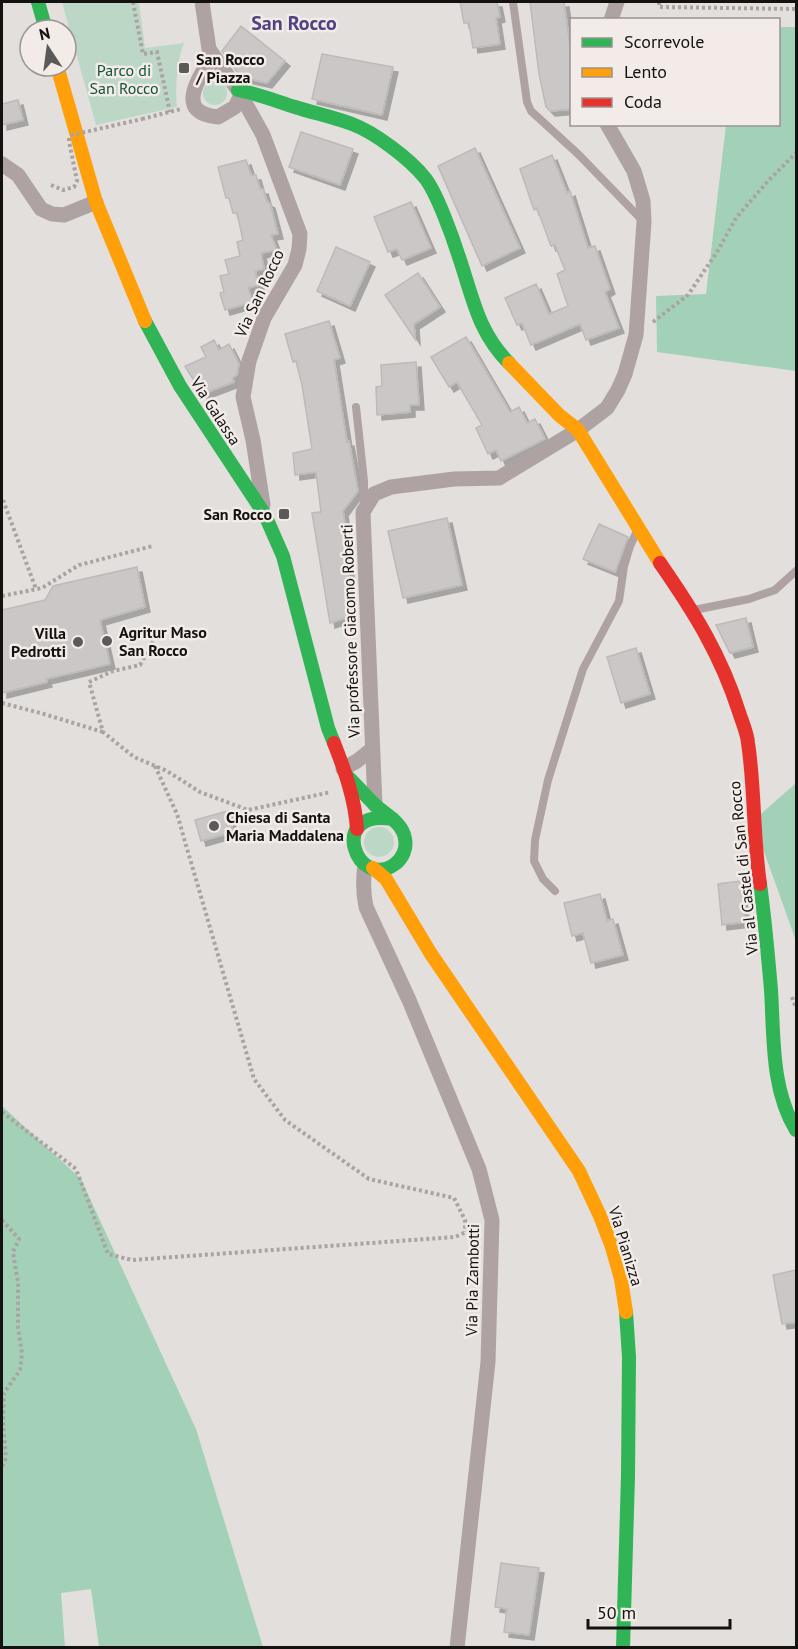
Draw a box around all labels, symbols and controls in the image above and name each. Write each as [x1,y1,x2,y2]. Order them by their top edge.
district label: San Rocco [251,10,337,36]
north arrow [18,18,78,78]
legend [570,18,780,126]
text: N [37,22,52,44]
text: Scorrevole [624,30,704,53]
place label: San Rocco / Piazza [195,49,265,87]
park label: Parco di San Rocco [89,60,159,98]
text: Lento [624,60,667,83]
marker: San Rocco / Piazza [177,61,191,75]
text: Coda [624,90,662,113]
street label: Via San Rocco [230,246,288,341]
street label: Via Galassa [186,372,245,449]
place label: San Rocco [203,504,272,524]
marker: San Rocco [277,507,291,521]
street label: Via professore Giacomo Roberti [336,524,364,739]
place label: Agritur Maso San Rocco [119,622,207,660]
place label: Villa Pedrotti [11,623,66,661]
marker: Agritur Maso San Rocco [100,634,114,648]
marker: Villa Pedrotti [71,635,85,649]
street label: Via al Castel di San Rocco [724,780,762,957]
place label: Chiesa di Santa Maria Maddalena [226,807,344,845]
marker: Chiesa di Santa Maria Maddalena [207,819,221,833]
street label: Via Pianizza [604,1203,648,1288]
street label: Via Pia Zambotti [461,1224,483,1337]
scale bar [588,1592,730,1630]
text: 50 m [597,1601,636,1624]

